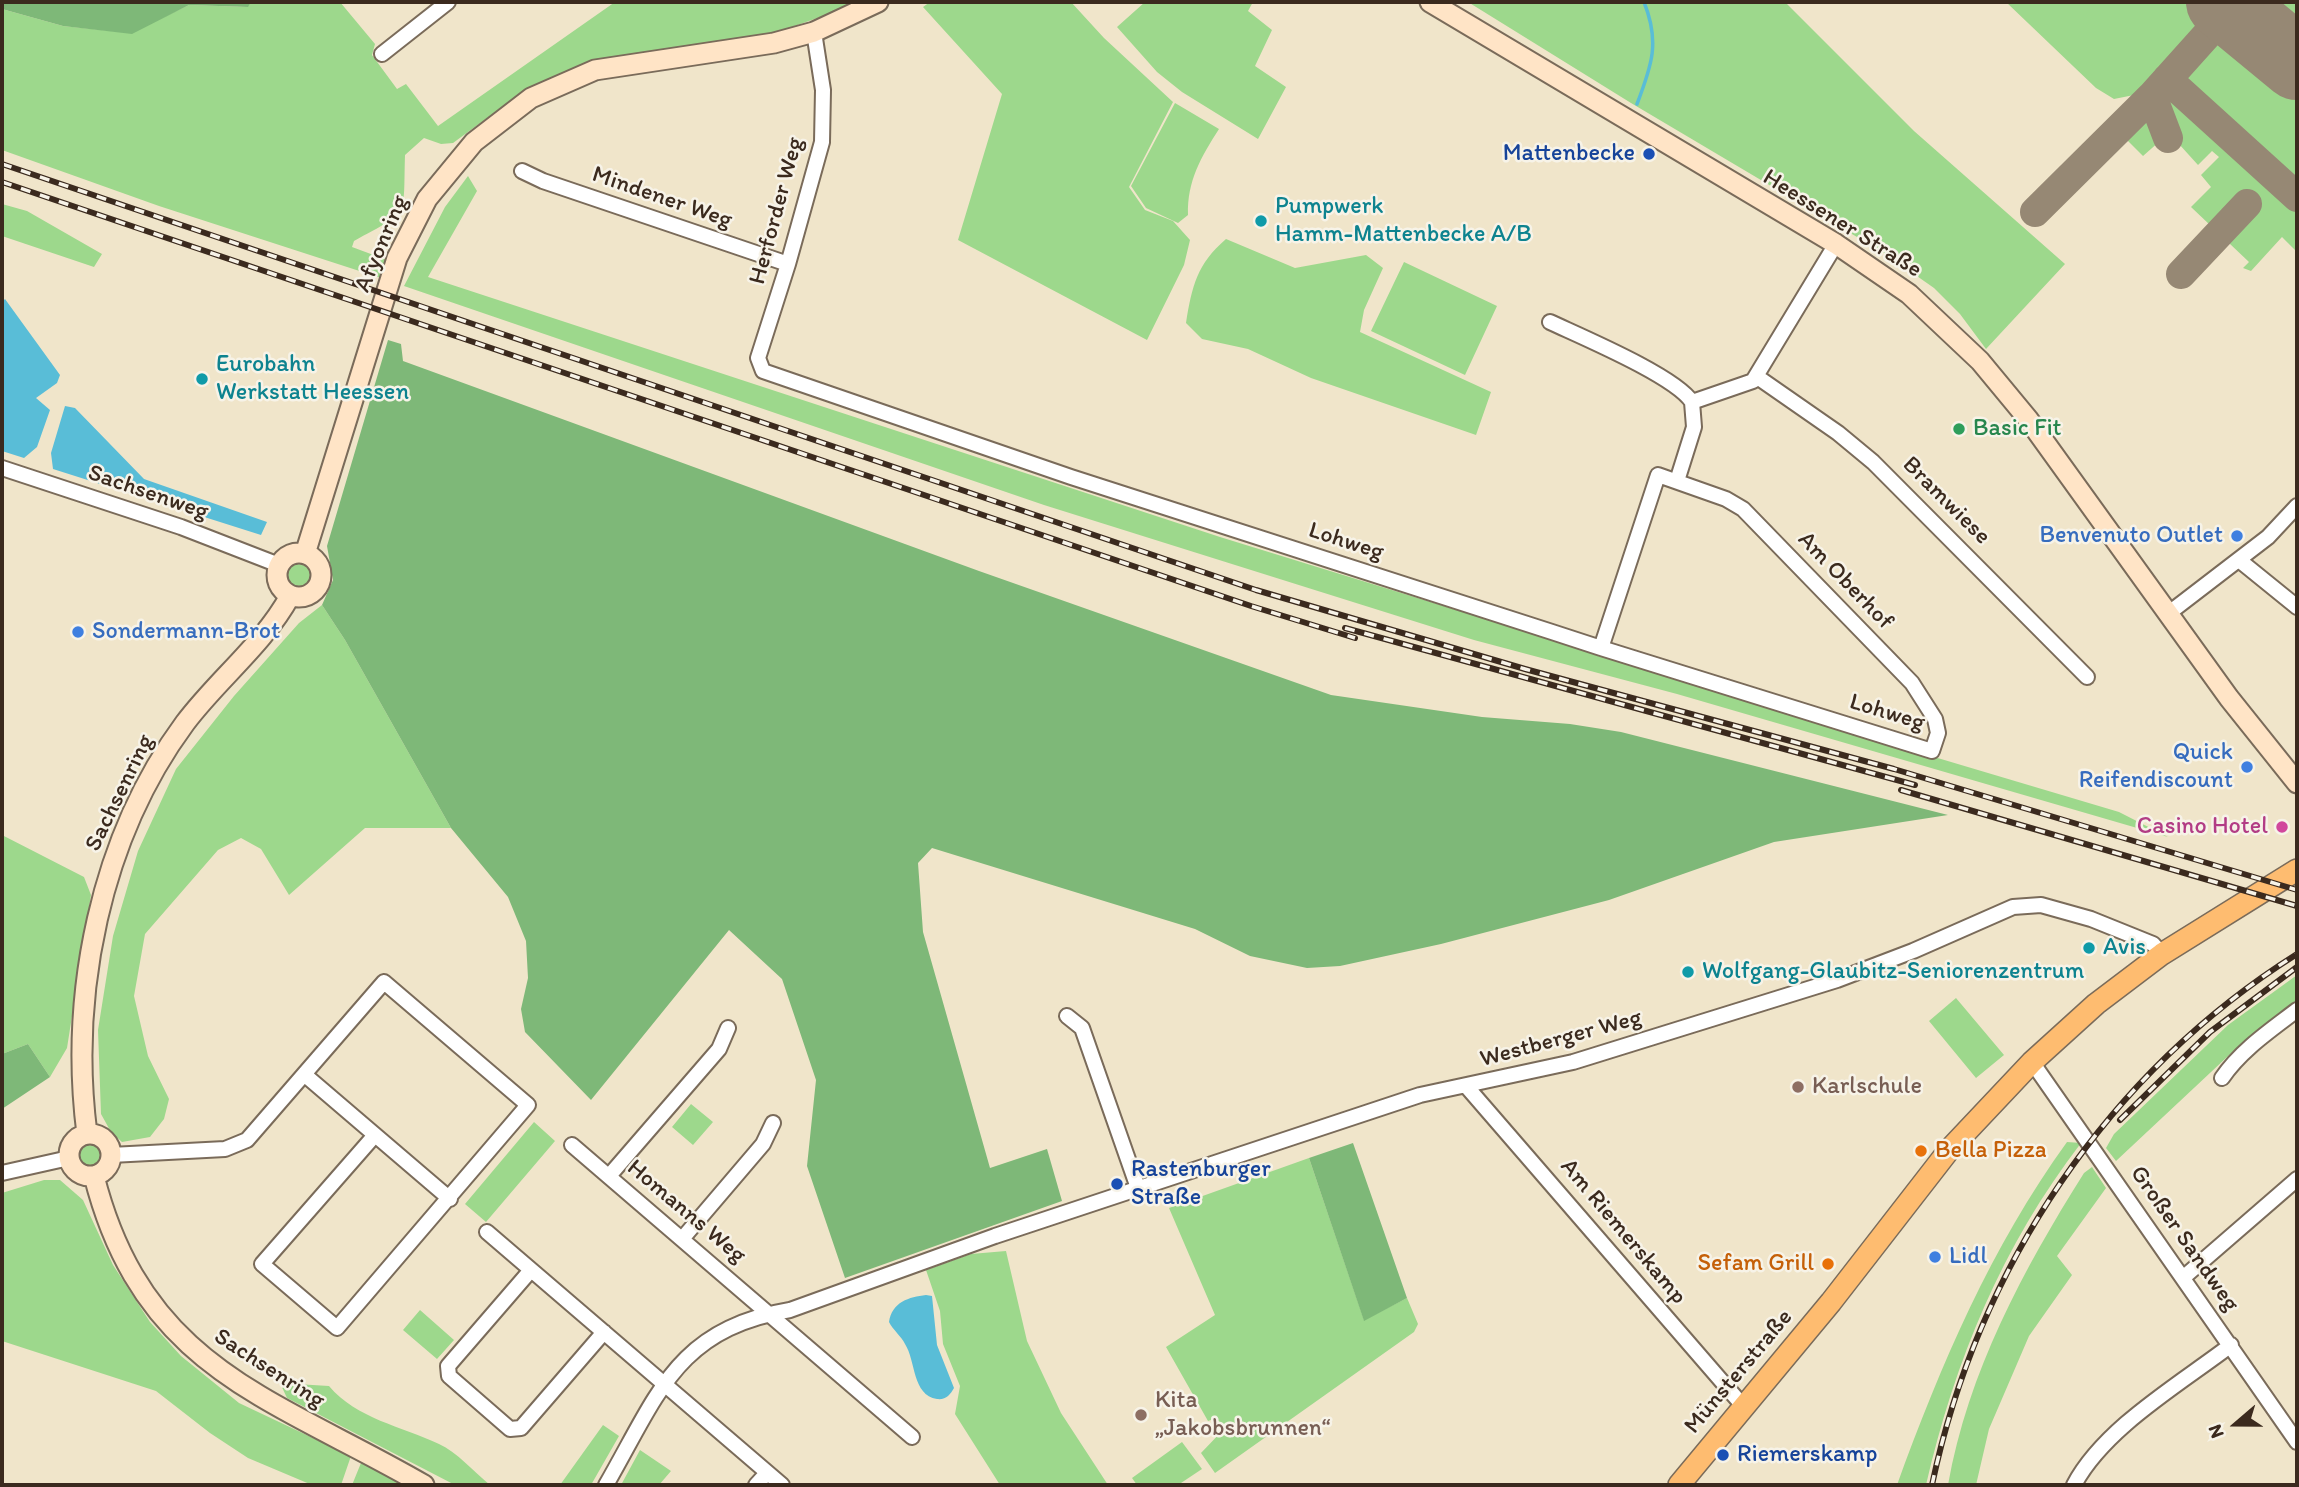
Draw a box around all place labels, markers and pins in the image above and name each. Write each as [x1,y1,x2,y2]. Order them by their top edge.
place label: Mattenbecke [1503,140,1635,168]
marker: Mattenbecke [1641,146,1657,162]
place label: Pumpwerk Hamm-Mattenbecke A/B [1275,193,1532,249]
marker: Pumpwerk Hamm-Mattenbecke A/B [1253,213,1269,229]
place label: Eurobahn Werkstatt Heessen [216,351,409,407]
marker: Eurobahn Werkstatt Heessen [194,371,210,387]
place label: Basic Fit [1973,415,2062,443]
marker: Basic Fit [1951,421,1967,437]
place label: Benvenuto Outlet [2039,522,2223,550]
marker: Benvenuto Outlet [2229,528,2245,544]
place label: Sondermann-Brot [92,618,280,646]
marker: Sondermann-Brot [70,624,86,640]
place label: Quick Reifendiscount [2079,739,2233,795]
marker: Quick Reifendiscount [2239,759,2255,775]
place label: Casino Hotel [2137,813,2268,841]
marker: Casino Hotel [2274,819,2290,835]
place label: Avis [2103,934,2146,962]
marker: Avis [2081,940,2097,956]
place label: Wolfgang-Glaubitz-Seniorenzentrum [1702,958,2084,986]
marker: Wolfgang-Glaubitz-Seniorenzentrum [1680,964,1696,980]
place label: Karlschule [1812,1073,1922,1101]
marker: Karlschule [1790,1079,1806,1095]
place label: Bella Pizza [1935,1137,2046,1165]
marker: Bella Pizza [1913,1143,1929,1159]
place label: Rastenburger Straße [1131,1156,1271,1212]
marker: Rastenburger Straße [1109,1176,1125,1192]
place label: Lidl [1949,1243,1987,1271]
marker: Lidl [1927,1249,1943,1265]
place label: Sefam Grill [1698,1250,1814,1278]
marker: Sefam Grill [1820,1256,1836,1272]
place label: Kita „Jakobsbrunnen“ [1155,1387,1330,1443]
marker: Kita „Jakobsbrunnen“ [1133,1407,1149,1423]
place label: Riemerskamp [1737,1441,1878,1469]
marker: Riemerskamp [1715,1447,1731,1463]

